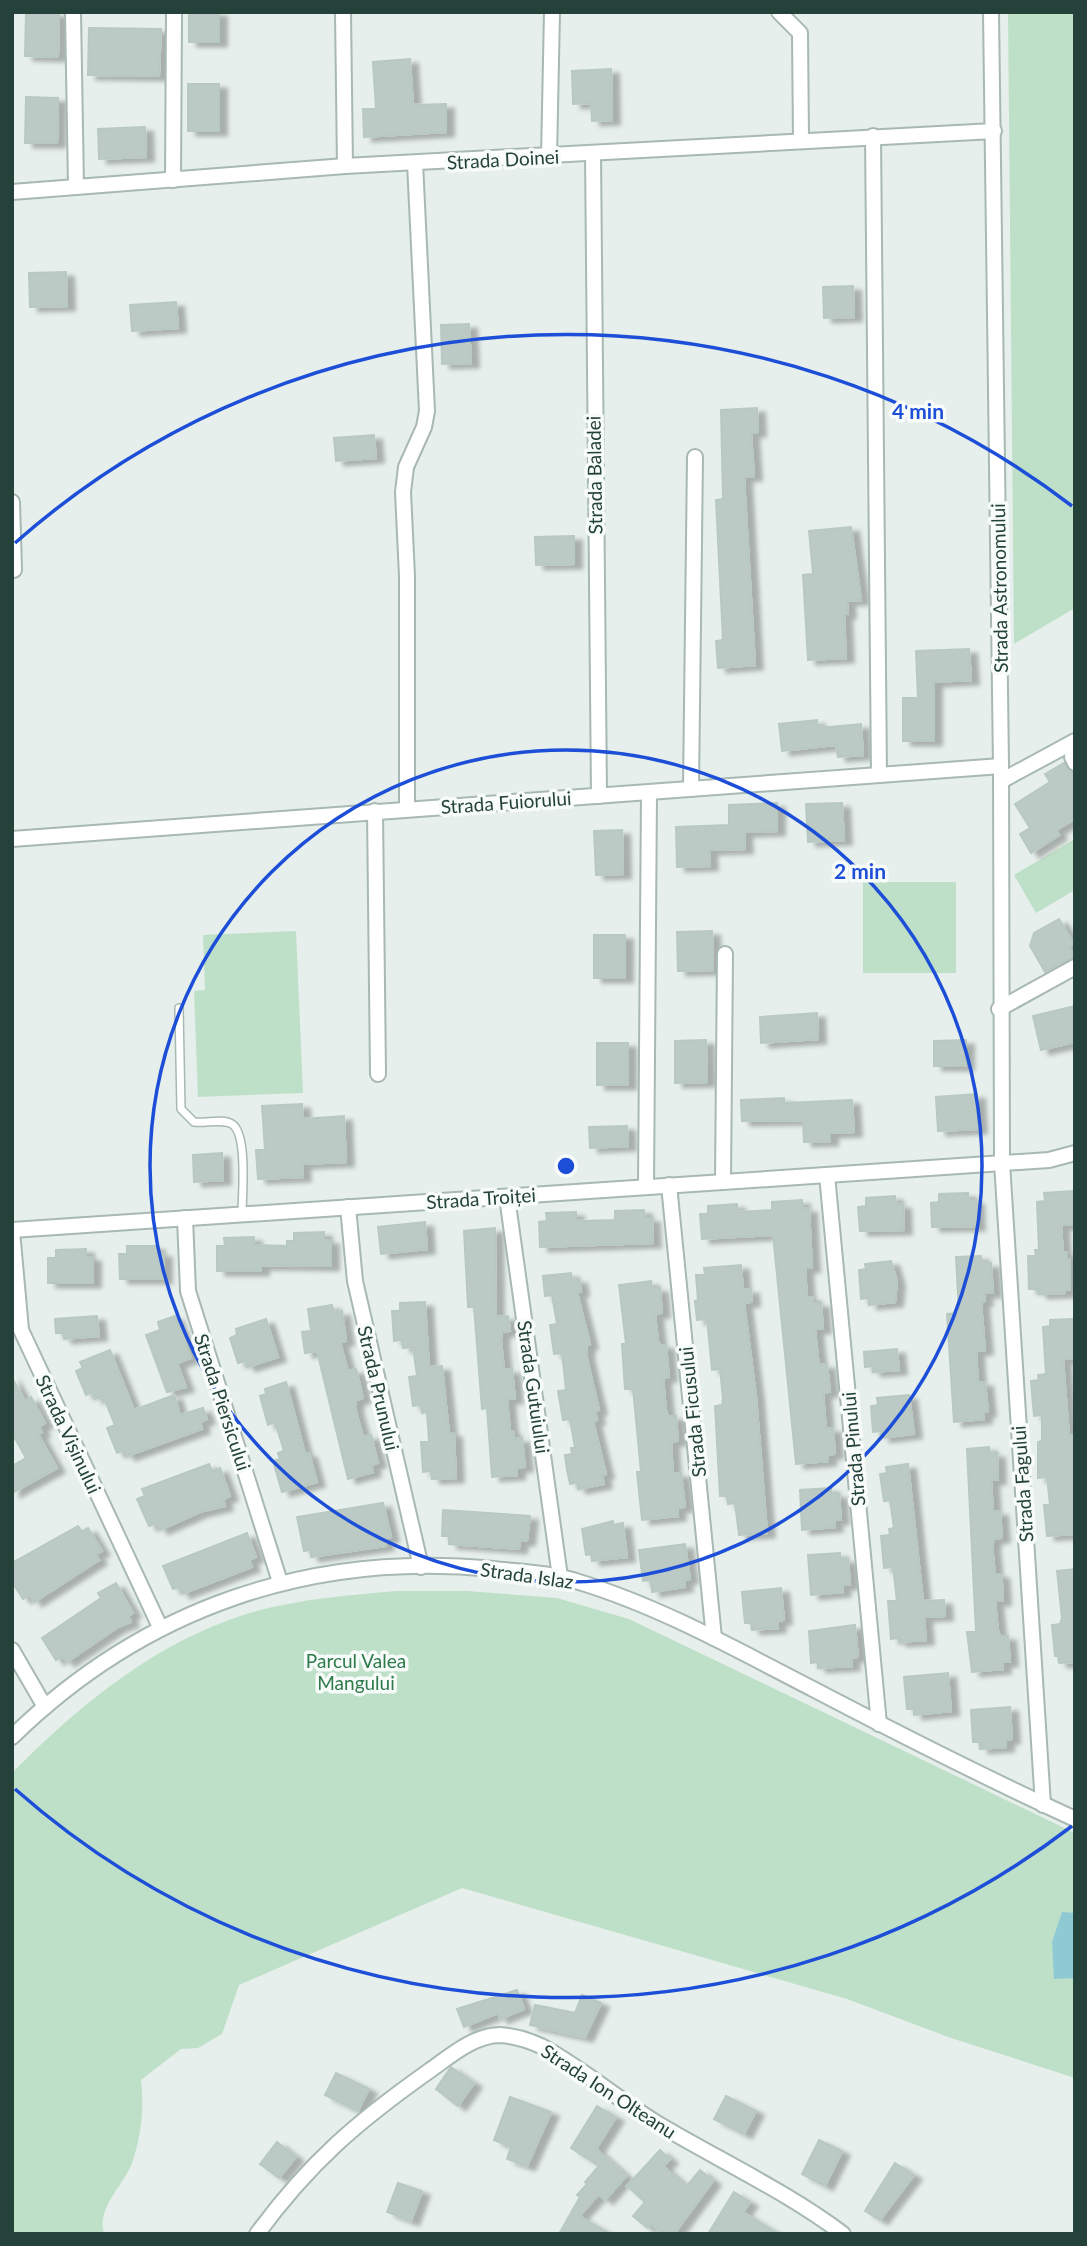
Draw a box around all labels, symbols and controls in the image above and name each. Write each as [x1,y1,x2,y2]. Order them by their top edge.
street label: Strada Doinei [446,145,560,173]
text: 4 min [892,398,944,423]
street label: Strada Baladei [581,416,607,534]
street label: Strada Astronomului [986,503,1012,673]
street label: Strada Fuiorului [440,786,572,818]
text: 2 min [834,858,886,883]
centre of rings [554,1154,578,1178]
street label: Strada Troiței [426,1183,536,1213]
street label: Strada Gutuiului [513,1319,555,1455]
street label: Strada Prunului [353,1323,405,1453]
street label: Strada Piersicului [190,1331,256,1473]
street label: Strada Ficusului [674,1346,710,1478]
street label: Strada Vișinului [31,1371,107,1497]
street label: Strada Pinului [837,1391,869,1507]
street label: Strada Fagului [1006,1425,1038,1543]
street label: Strada Islaz [479,1557,575,1593]
park label: Parcul Valea Mangului [306,1649,406,1694]
street label: Strada Ion Olteanu [537,2039,681,2143]

